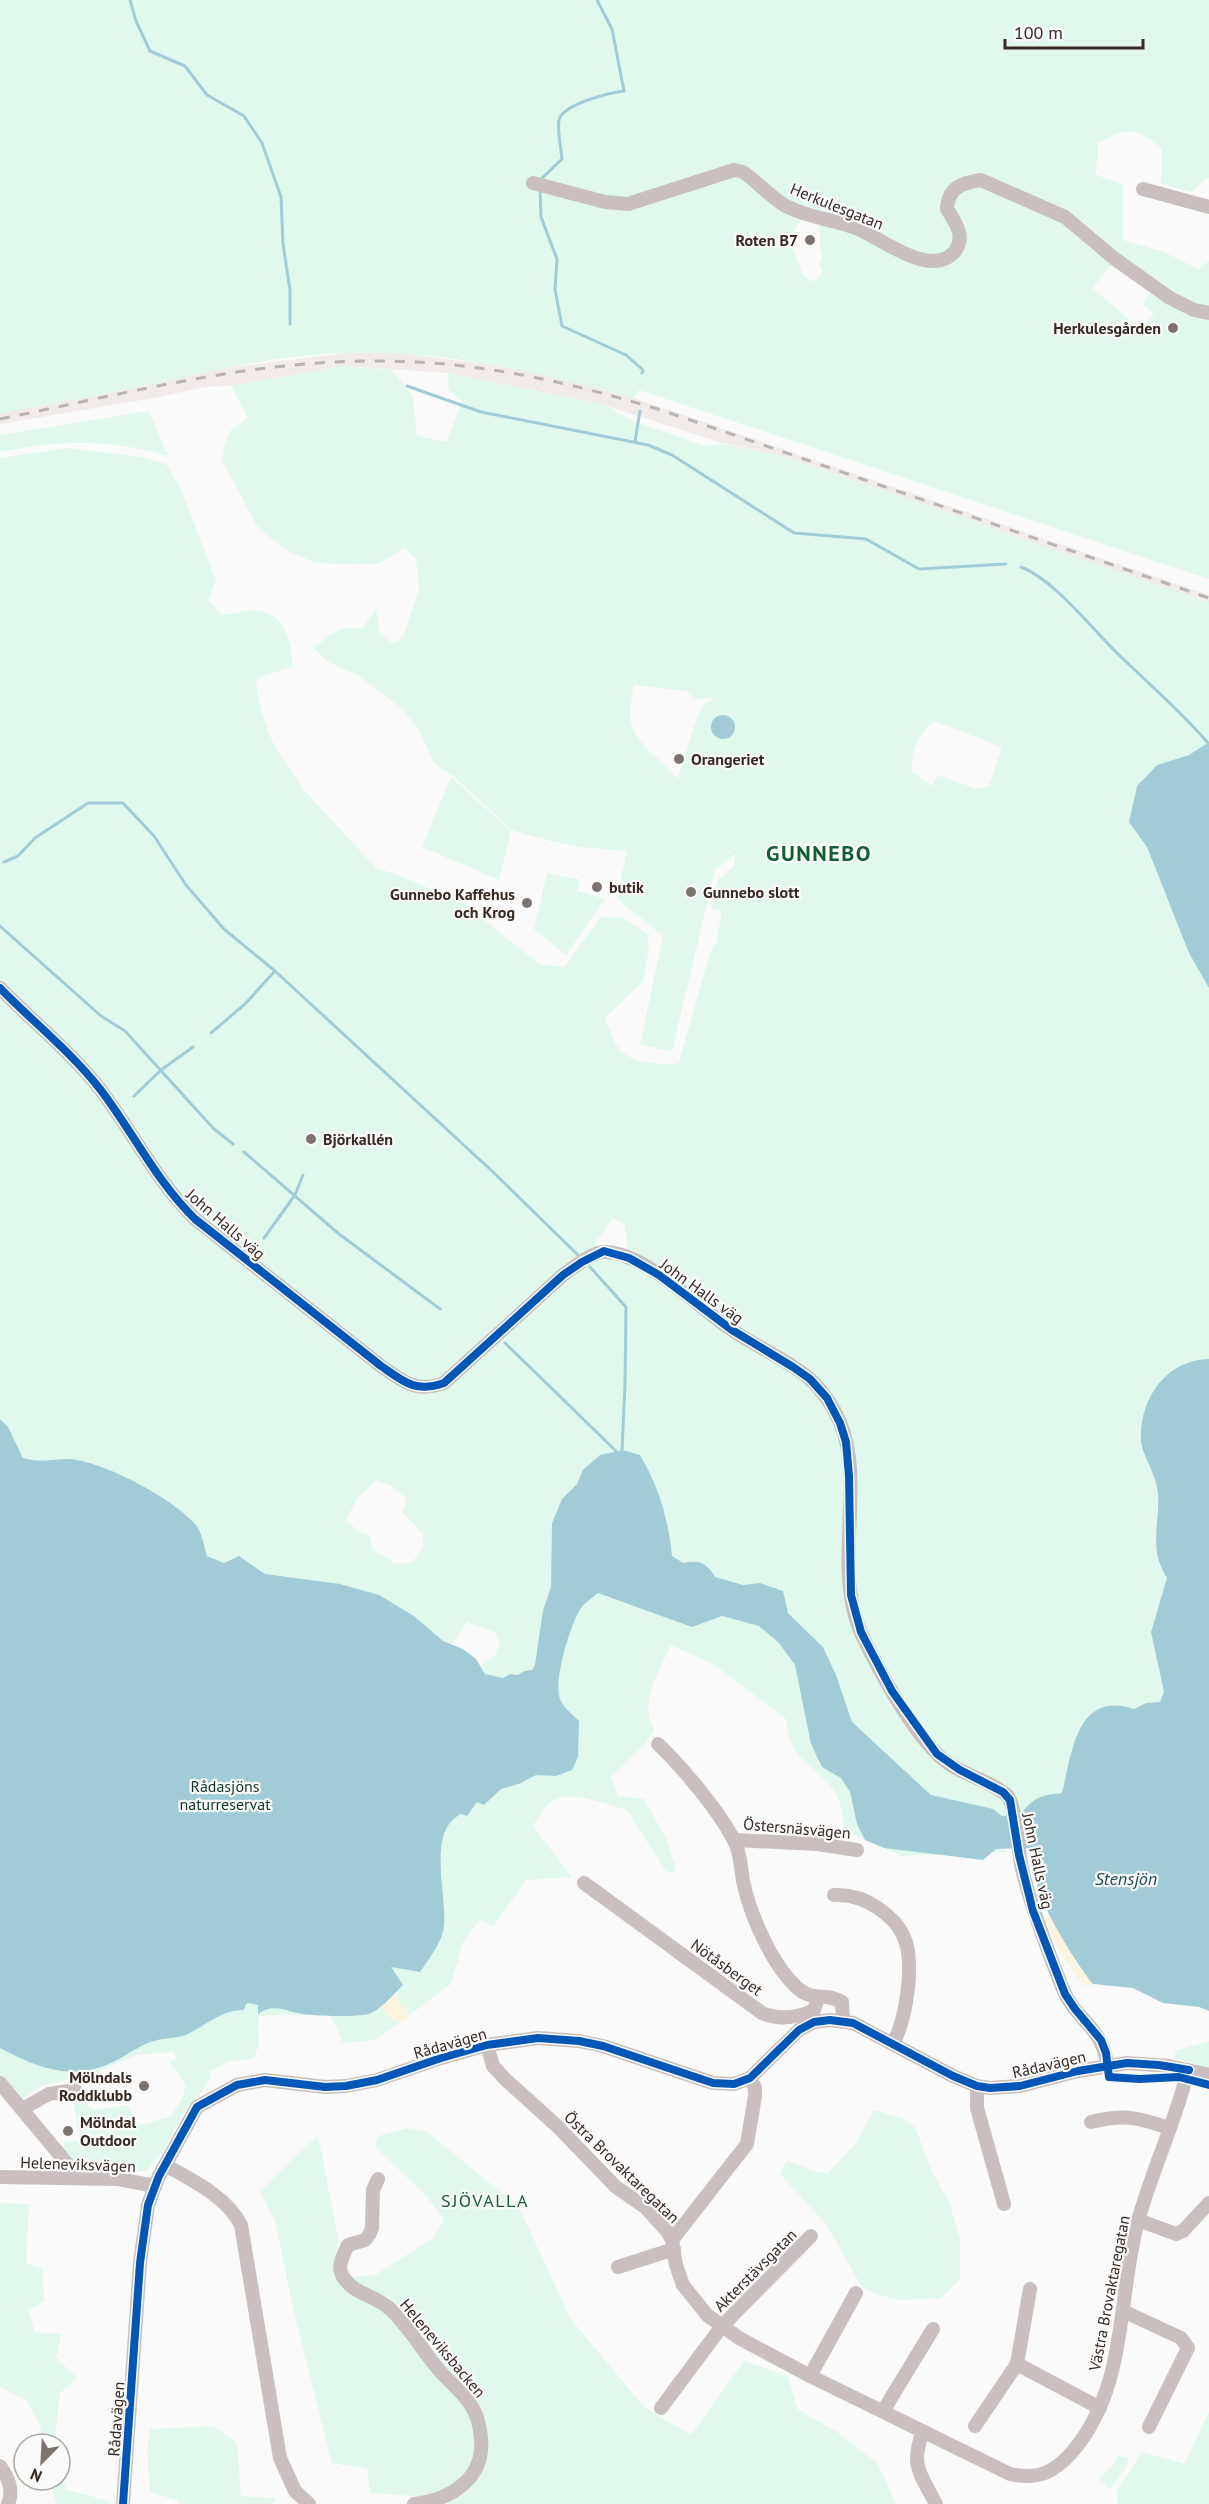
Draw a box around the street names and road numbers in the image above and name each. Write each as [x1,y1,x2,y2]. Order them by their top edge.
street label: Herkulesgatan [787,178,887,234]
street label: John Halls väg [182,1184,270,1264]
street label: John Halls väg [656,1253,748,1328]
street label: John Halls väg [1018,1810,1058,1911]
street label: Östersnäsvägen [742,1813,852,1843]
street label: Nötåsberget [687,1934,767,2000]
street label: Rådavägen [411,2023,489,2063]
street label: Rådavägen [1010,2046,1088,2082]
street label: Östra Brovaktaregatan [560,2107,684,2227]
street label: Heleneviksvägen [20,2152,136,2176]
street label: Västra Brovaktaregatan [1084,2214,1134,2373]
street label: Akterstävsgatan [709,2224,801,2316]
street label: Heleneviksbacken [396,2295,490,2401]
street label: Rådavägen [103,2381,129,2457]

